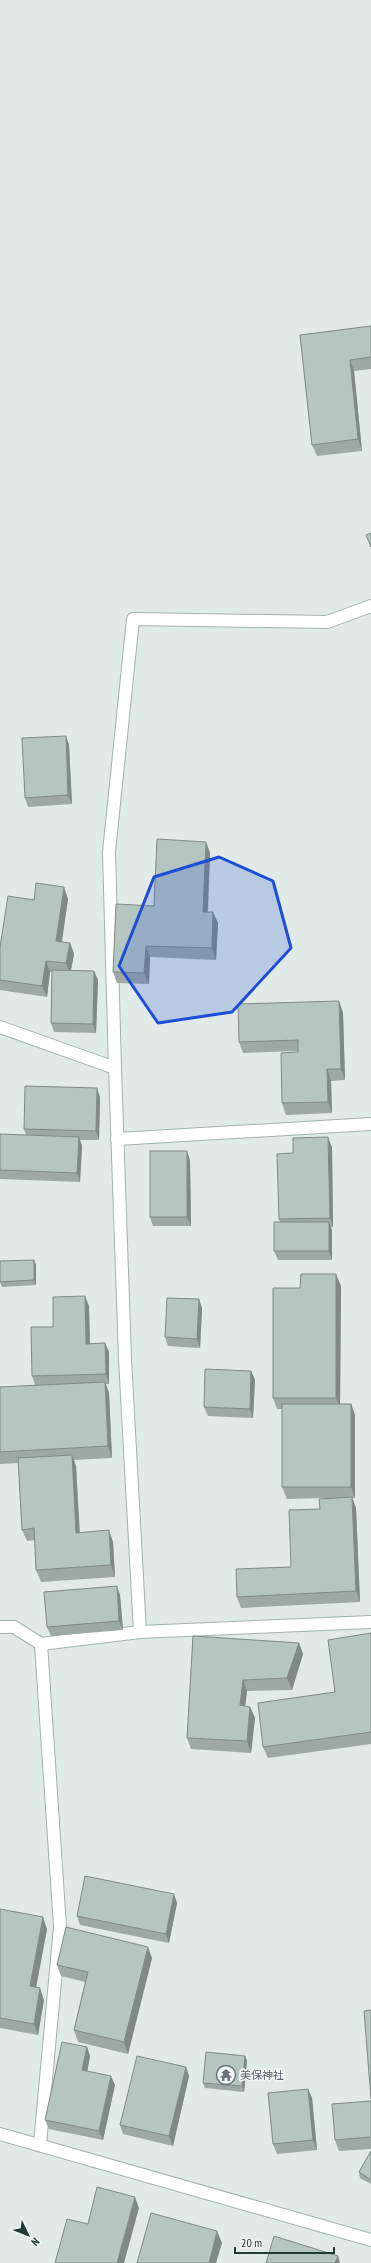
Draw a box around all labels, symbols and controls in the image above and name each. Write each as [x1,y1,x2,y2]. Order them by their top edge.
temple icon: 美保神社 [215,2064,237,2086]
place label: 美保神社 [240,2068,284,2082]
north arrow [8,2215,48,2255]
scale bar [235,2229,334,2255]
text: N [28,2235,42,2249]
text: 20 m [241,2235,262,2250]

